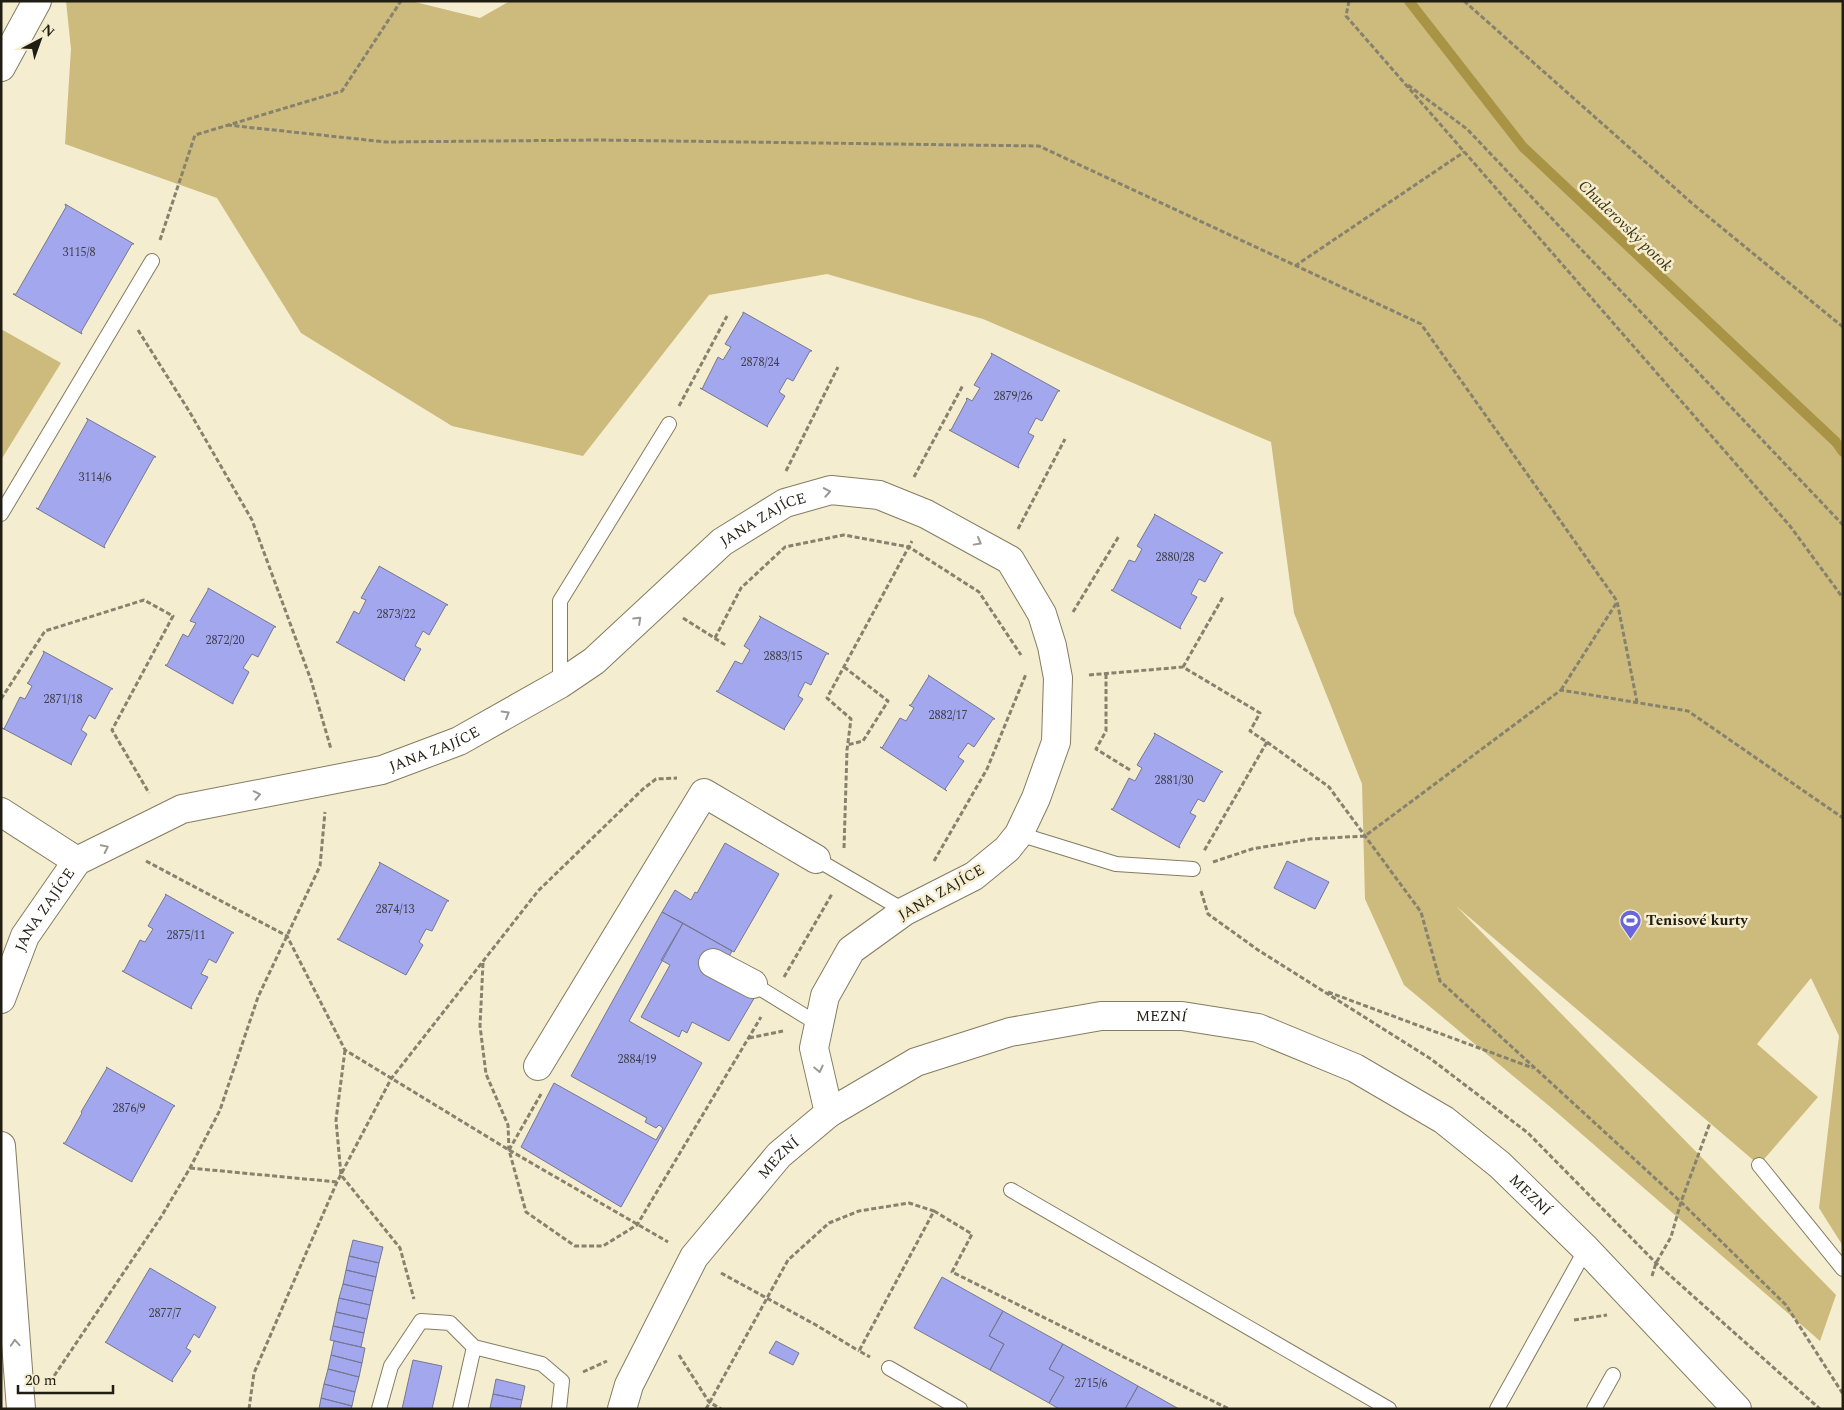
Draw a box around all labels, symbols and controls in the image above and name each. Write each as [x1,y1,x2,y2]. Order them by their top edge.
north arrow [15,15,65,65]
text: N [37,19,59,42]
water label: Chuderovský potok [1573,174,1678,278]
house number: 3115/8 [62,243,96,262]
house number: 2878/24 [740,353,780,372]
house number: 2879/26 [993,387,1033,406]
house number: 3114/6 [78,468,112,487]
street label: JANA ZAJÍCE [715,487,809,553]
one-way arrow [823,487,832,497]
one-way arrow [973,536,982,546]
house number: 2880/28 [1155,548,1195,567]
house number: 2873/22 [376,605,416,624]
one-way arrow [632,617,641,626]
house number: 2872/20 [205,631,245,650]
house number: 2883/15 [763,647,803,666]
house number: 2871/18 [43,690,83,709]
house number: 2882/17 [928,706,968,725]
one-way arrow [501,710,510,720]
street label: JANA ZAJÍCE [386,720,484,778]
house number: 2881/30 [1154,771,1194,790]
one-way arrow [252,791,261,801]
one-way arrow [99,844,108,854]
street label: JANA ZAJÍCE [894,858,989,926]
street label: JANA ZAJÍCE [9,863,81,955]
house number: 2874/13 [375,900,415,919]
sports icon: Tenisové kurty [1618,908,1642,939]
place label: Tenisové kurty [1646,909,1748,932]
house number: 2875/11 [166,926,206,945]
street label: MEZNÍ [1136,1005,1189,1029]
house number: 2884/19 [617,1050,657,1069]
one-way arrow [813,1064,824,1073]
house number: 2876/9 [112,1099,146,1118]
street label: MEZNÍ [753,1131,805,1184]
street label: MEZNÍ [1504,1169,1557,1222]
house number: 2877/7 [148,1304,182,1323]
one-way arrow [10,1338,21,1346]
scale bar [18,1362,112,1394]
text: 20 m [25,1369,57,1392]
house number: 2715/6 [1074,1374,1108,1393]

